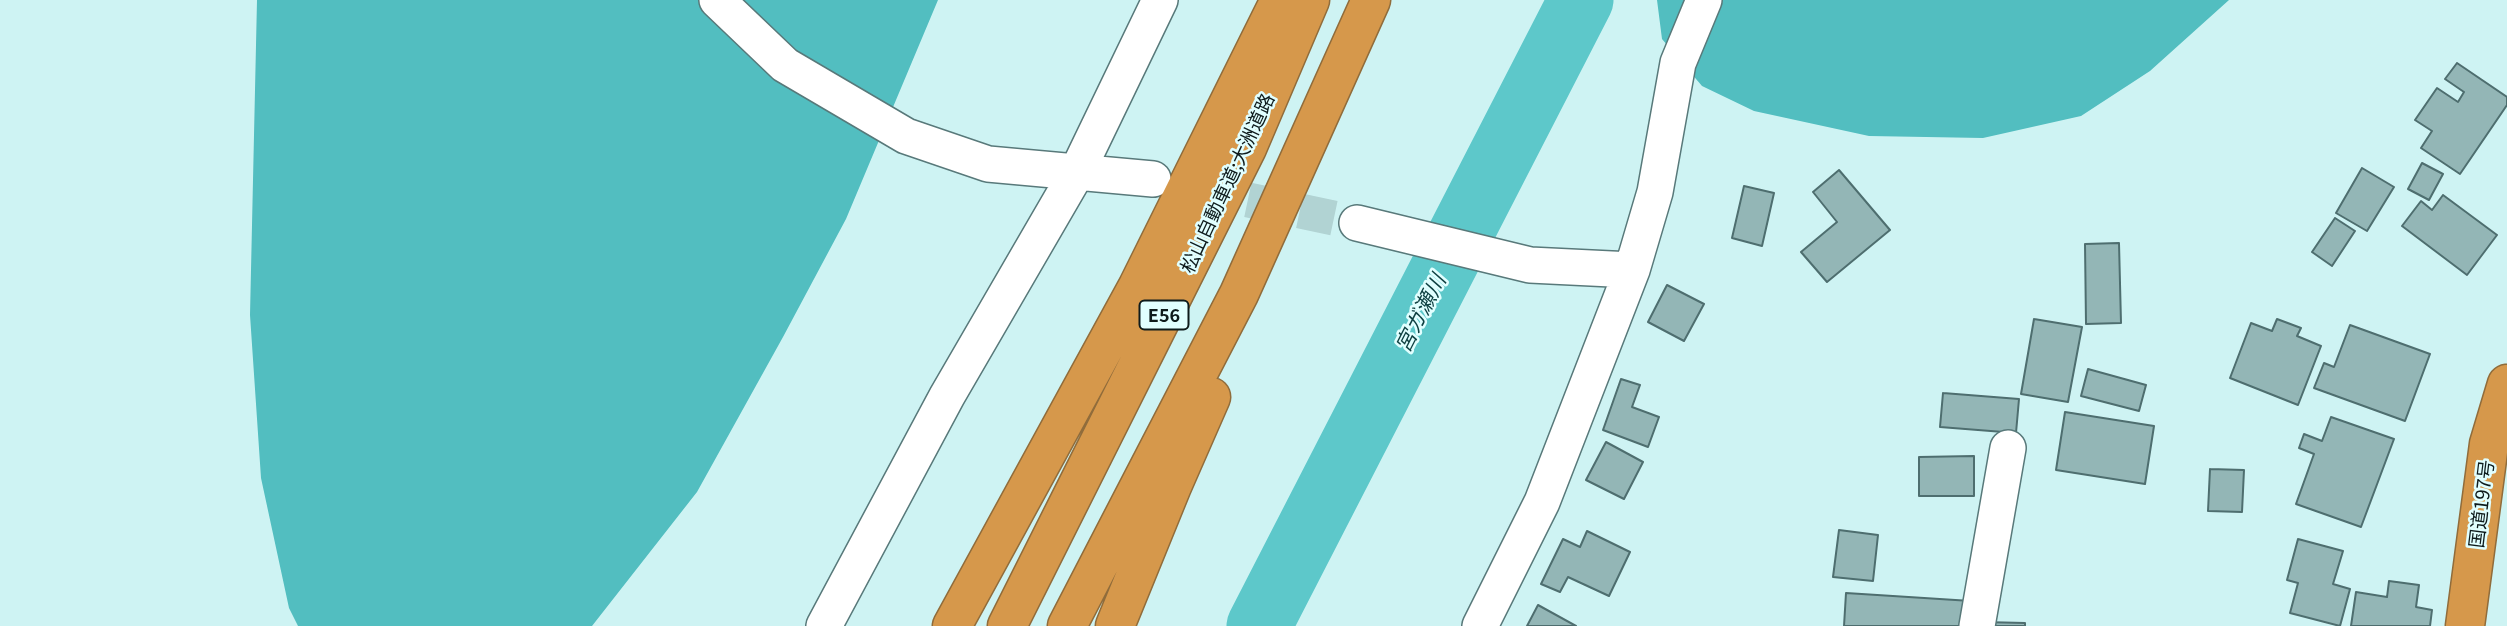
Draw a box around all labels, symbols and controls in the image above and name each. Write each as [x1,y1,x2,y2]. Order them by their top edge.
street label: 松山自動車道;大洲道路 [1175,90,1279,276]
water label: 宮ガ瀬川 [1390,270,1450,356]
road number: E56 [1140,300,1188,330]
street label: 国道197号 [2464,459,2498,549]

